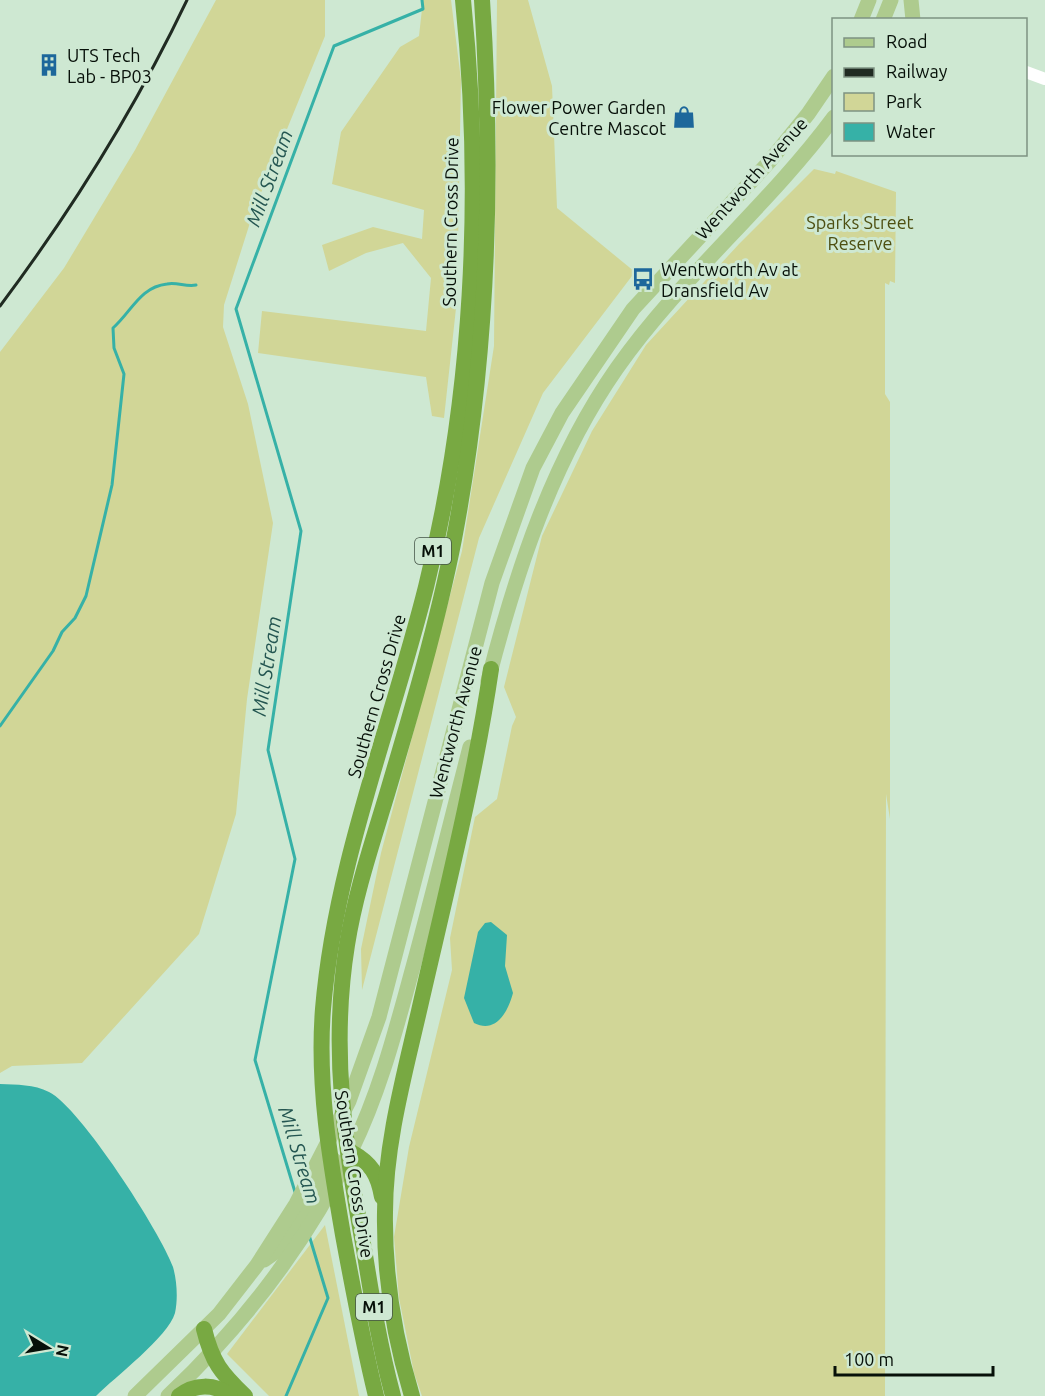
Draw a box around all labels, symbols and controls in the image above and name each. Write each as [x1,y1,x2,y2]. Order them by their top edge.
legend [832,18,1027,156]
text: Road [886,31,928,51]
place label: UTS Tech Lab - BP03 [67,45,152,86]
building icon: UTS Tech Lab - BP03 [36,52,62,78]
text: Railway [886,61,948,81]
text: Park [886,91,922,111]
place label: Flower Power Garden Centre Mascot [492,97,666,138]
shop icon: Flower Power Garden Centre Mascot [671,104,697,130]
street label: Wentworth Avenue [691,113,811,243]
text: Water [886,121,936,141]
water label: Mill Stream [241,127,297,229]
street label: Southern Cross Drive [439,137,461,307]
park label: Sparks Street Reserve [806,212,914,253]
place label: Wentworth Av at Dransfield Av [661,259,798,300]
bus stop icon: Wentworth Av at Dransfield Av [630,266,656,292]
road number: M1 [415,538,451,564]
street label: Southern Cross Drive [343,612,409,780]
water label: Mill Stream [247,614,285,718]
street label: Wentworth Avenue [425,644,485,800]
street label: Southern Cross Drive [332,1089,378,1259]
water label: Mill Stream [274,1103,326,1207]
road number: M1 [356,1294,392,1320]
north arrow [18,1318,78,1378]
scale bar [835,1339,992,1377]
text: N [53,1343,73,1358]
text: 100 m [844,1349,894,1369]

